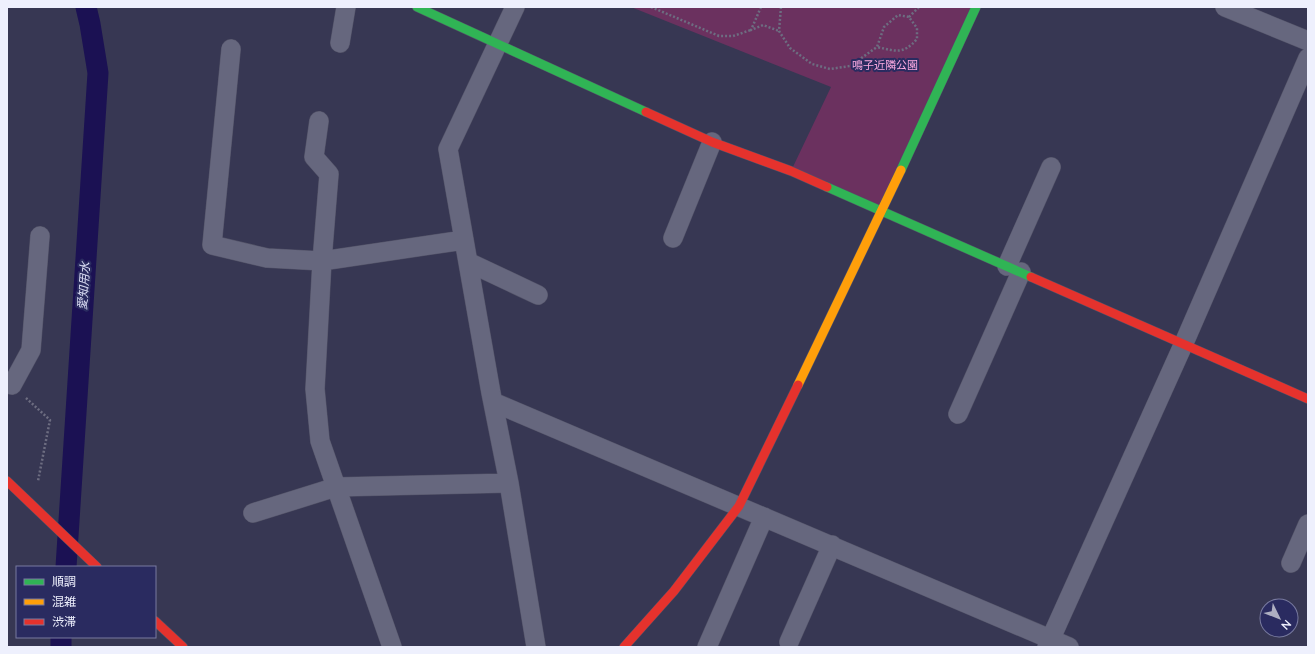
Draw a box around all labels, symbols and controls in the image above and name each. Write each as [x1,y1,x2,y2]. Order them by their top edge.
park label: 鳴子近隣公園 [852,58,918,71]
water label: 愛知用水 [74,260,93,310]
legend [16,566,156,638]
text: 順調 [52,574,76,589]
text: 混雑 [52,594,76,609]
north arrow [1259,598,1299,638]
text: 渋滞 [52,614,76,629]
text: N [1279,618,1294,633]

